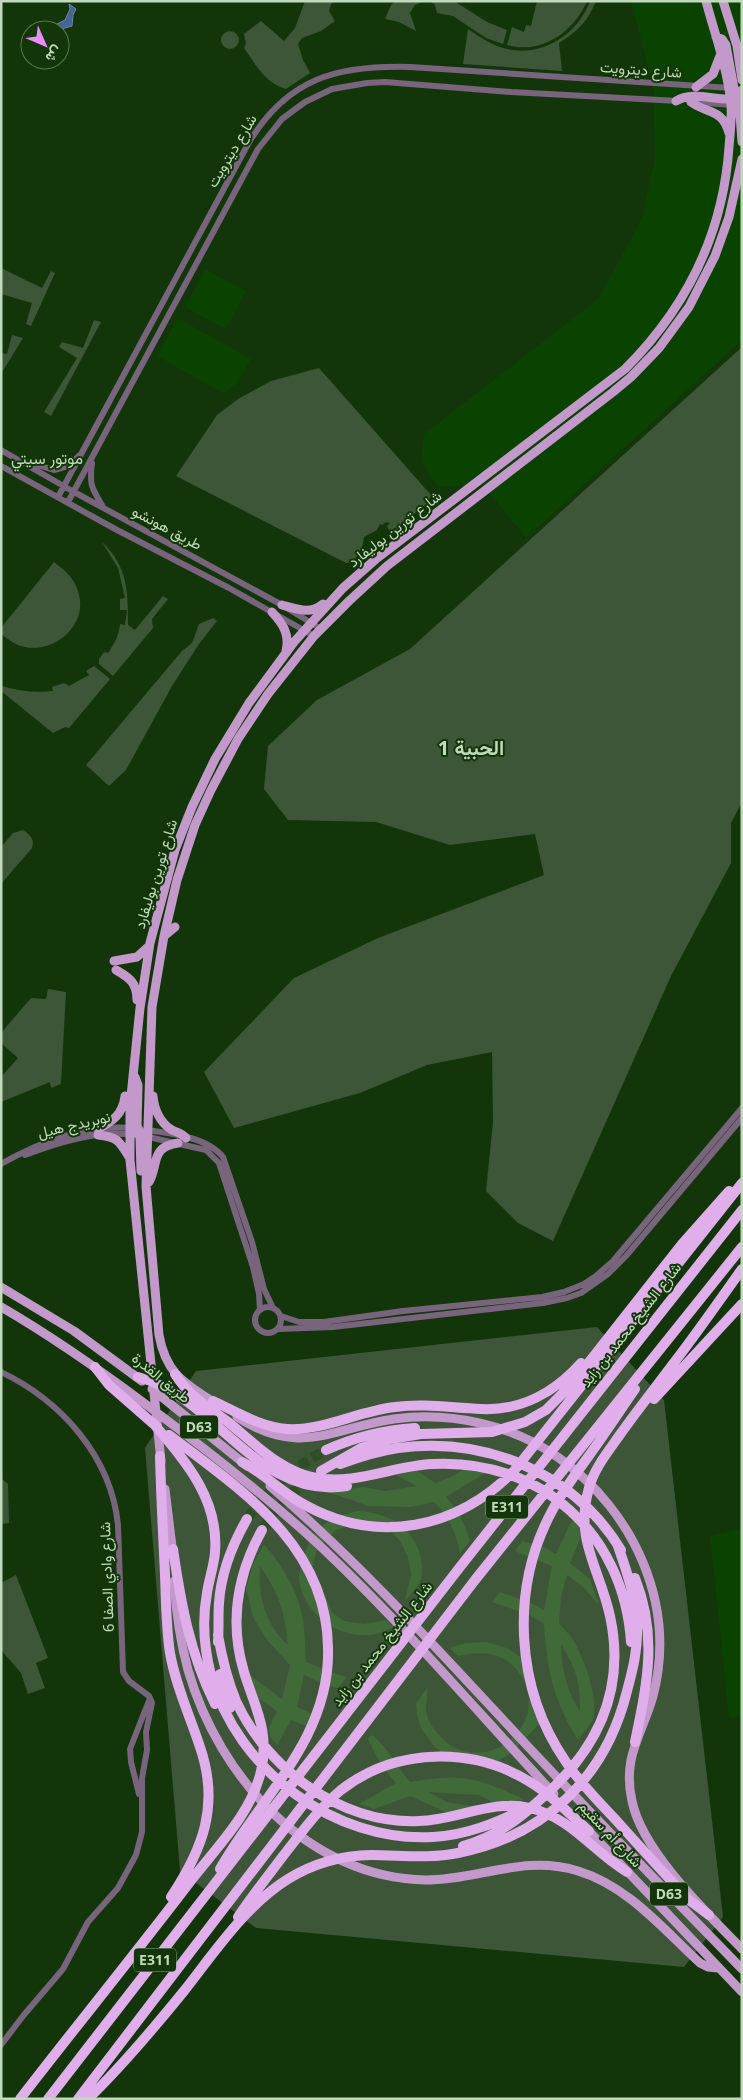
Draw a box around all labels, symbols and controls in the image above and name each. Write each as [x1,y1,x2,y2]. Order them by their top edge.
north arrow [20,20,70,70]
text: ش [42,42,67,67]
street label: شارع ديترويت [599,56,683,84]
street label: شارع ديترويت [201,110,263,192]
district label: موتور سيتي [11,447,83,472]
street label: شارع تورين بوليفارد [343,485,447,573]
street label: طريق هونشو [129,500,206,555]
district label: الحبية 1 [438,734,504,761]
street label: شارع تورين بوليفارد [129,816,183,932]
street label: نوبريدج هيل [35,1106,113,1144]
street label: شارع الشيخ محمد بن زايد [575,1258,687,1392]
street label: طريق القدرة [128,1347,195,1408]
road number: D63 [180,1415,218,1438]
road number: E311 [486,1495,528,1518]
street label: شارع وادي الصفا 6 [94,1521,122,1633]
street label: شارع الشيخ محمد بن زايد [326,1577,438,1711]
street label: شارع أم سقيم [573,1796,647,1873]
road number: D63 [650,1882,688,1906]
road number: E311 [134,1948,176,1972]

